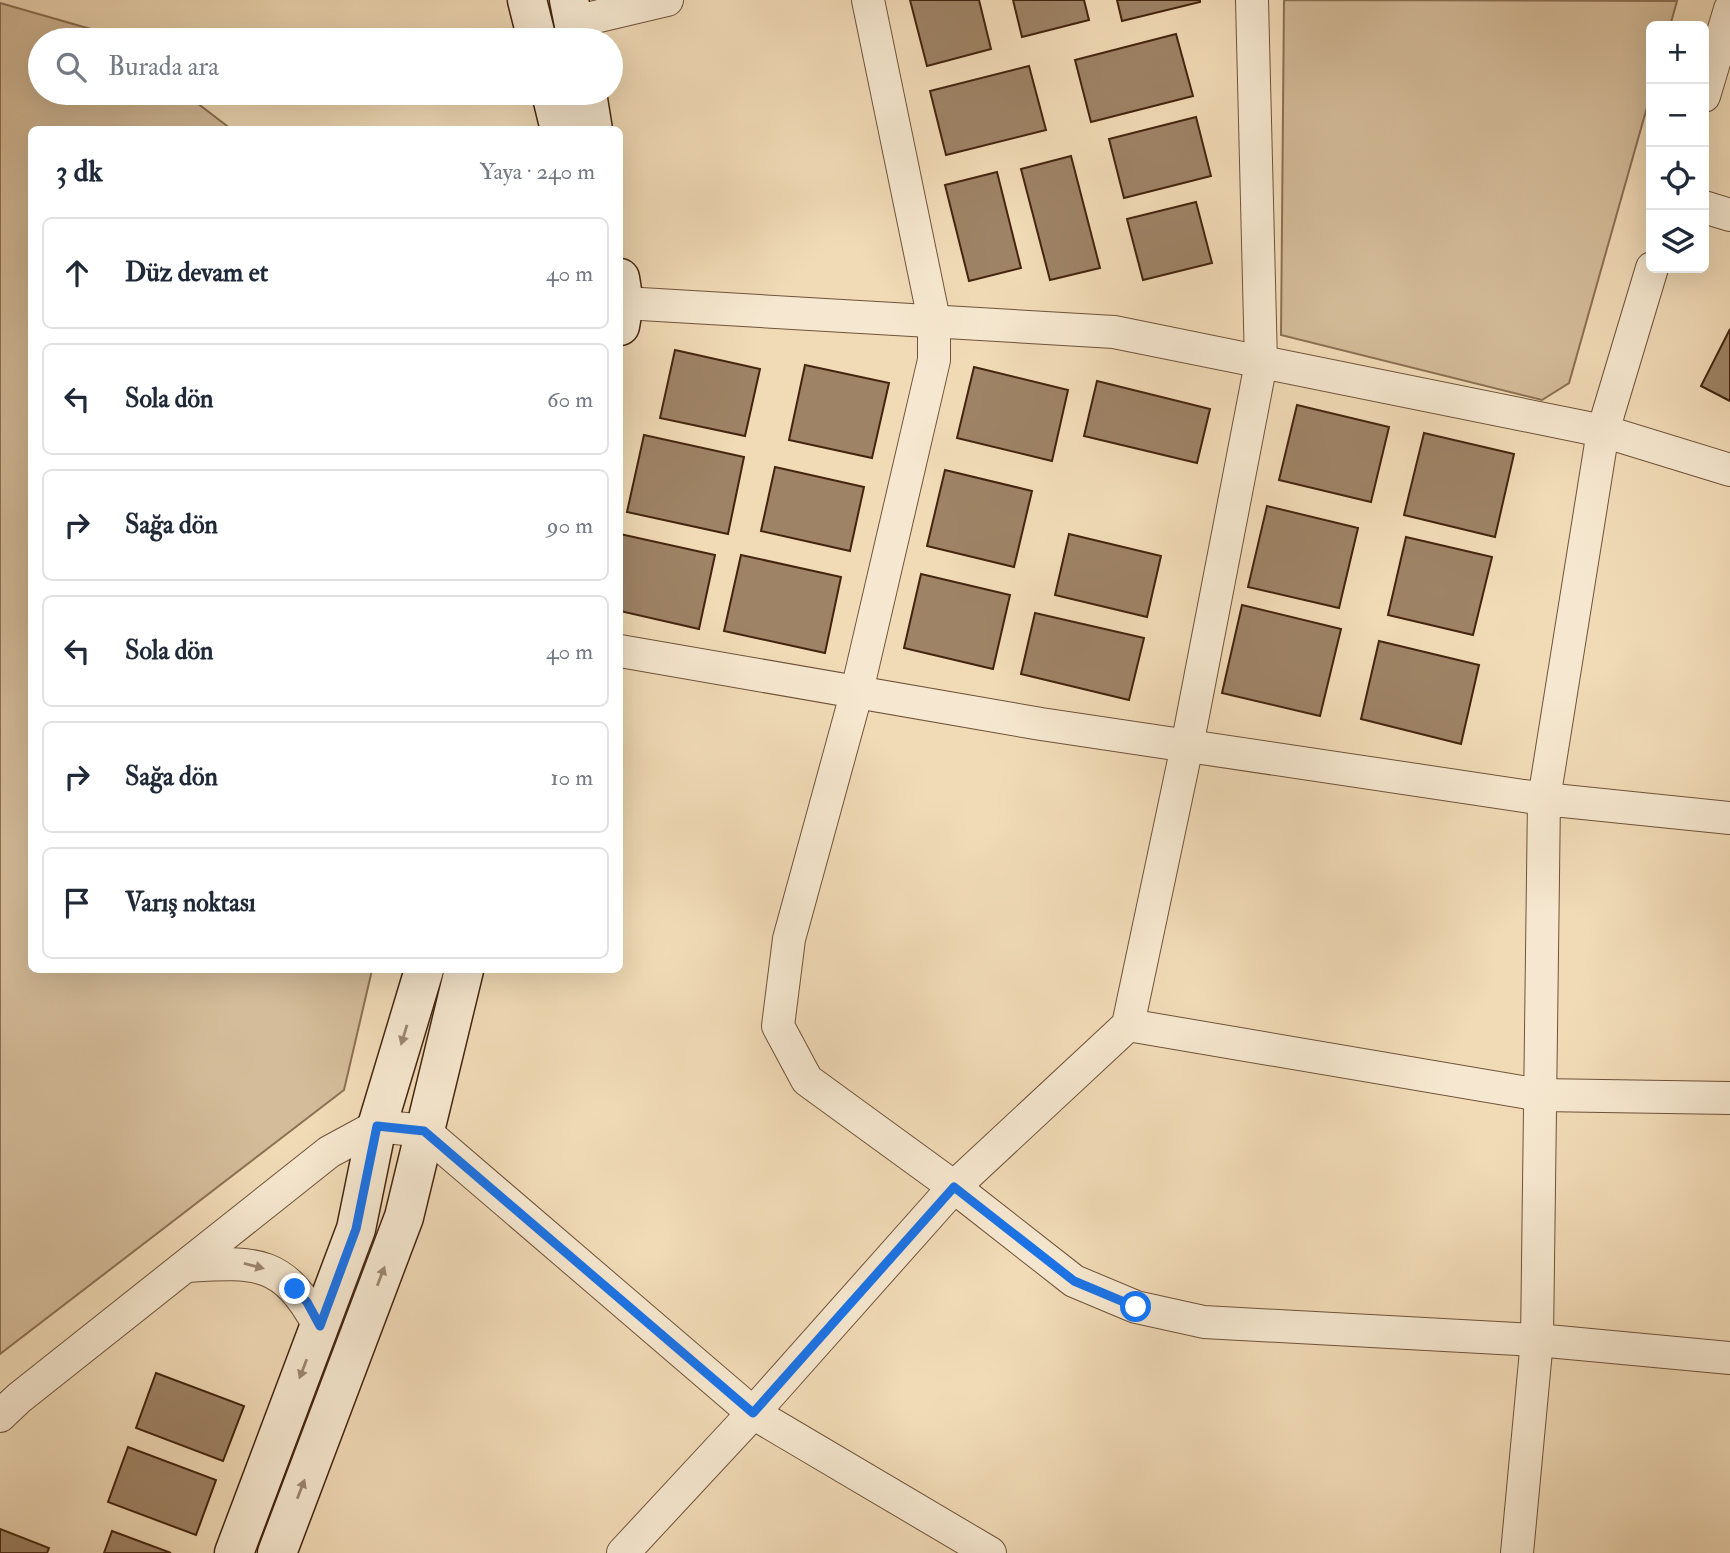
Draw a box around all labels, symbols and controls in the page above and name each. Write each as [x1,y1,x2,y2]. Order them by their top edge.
map controls [1646,21,1709,273]
button: + [1646,21,1709,84]
search box [28,28,623,105]
icon: search [52,48,90,86]
text: Burada ara [108,51,219,83]
button: − [1646,84,1709,147]
button: locate [1646,147,1709,210]
text: 3 dk [56,153,103,190]
text: Yaya · 240 m [480,157,595,186]
button: layers [1646,210,1709,273]
icon: ahead [58,254,96,292]
text: Düz devam et [125,257,268,289]
text: 40 m [546,259,593,288]
icon: left [58,380,96,418]
text: Sola dön [125,383,213,415]
text: 60 m [547,385,593,414]
icon: right [58,506,96,544]
text: Sağa dön [125,509,218,541]
text: 90 m [547,511,593,540]
icon: left [58,632,96,670]
text: Sola dön [125,635,213,667]
text: 40 m [546,637,593,666]
icon: right [58,758,96,796]
text: Sağa dön [125,761,218,793]
text: 10 m [550,763,593,792]
icon: arrive [58,884,96,922]
text: Varış noktası [125,887,256,919]
one-way arrow [399,1025,409,1046]
one-way arrow [243,1261,265,1272]
one-way arrow [376,1266,387,1287]
route end [279,1273,310,1304]
route start [1120,1291,1151,1322]
one-way arrow [298,1359,309,1380]
one-way arrow [295,1479,306,1500]

